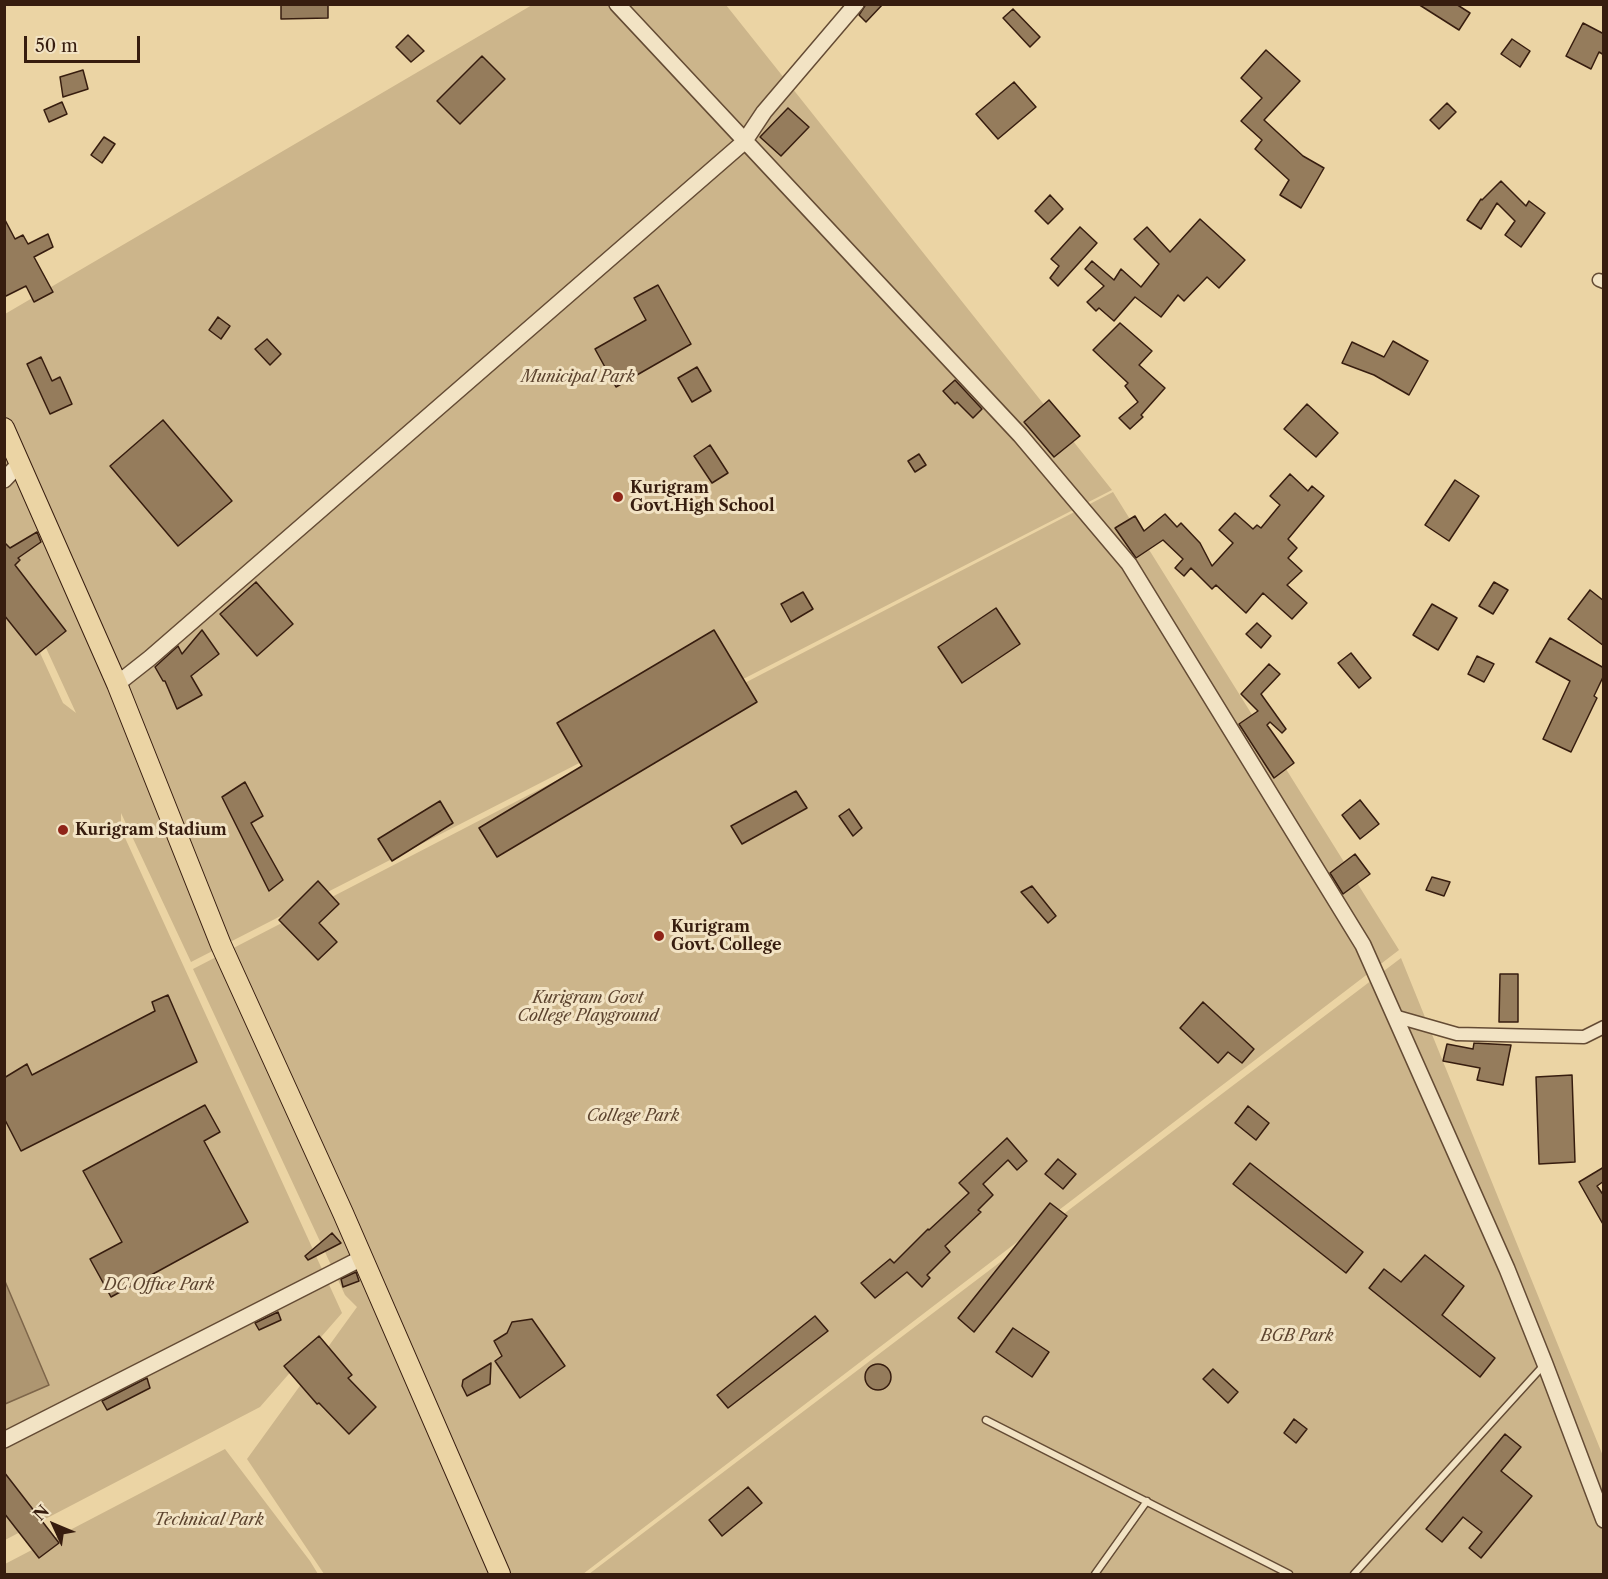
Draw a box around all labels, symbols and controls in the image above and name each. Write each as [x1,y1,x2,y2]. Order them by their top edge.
scale bar [27,24,142,62]
text: 50 m [35,35,78,57]
park label: Municipal Park [521,367,635,387]
place label: Kurigram Govt.High School [630,478,775,516]
marker: Kurigram Govt.High School [611,490,625,504]
place label: Kurigram Stadium [75,820,227,840]
marker: Kurigram Stadium [56,823,70,837]
place label: Kurigram Govt. College [671,917,782,955]
marker: Kurigram Govt. College [652,929,666,943]
park label: Kurigram Govt College Playground [518,988,658,1026]
park label: College Park [587,1106,679,1126]
park label: DC Office Park [104,1275,214,1295]
park label: BGB Park [1260,1326,1334,1346]
north arrow [24,1495,84,1555]
text: N [29,1501,53,1524]
park label: Technical Park [154,1510,264,1530]

